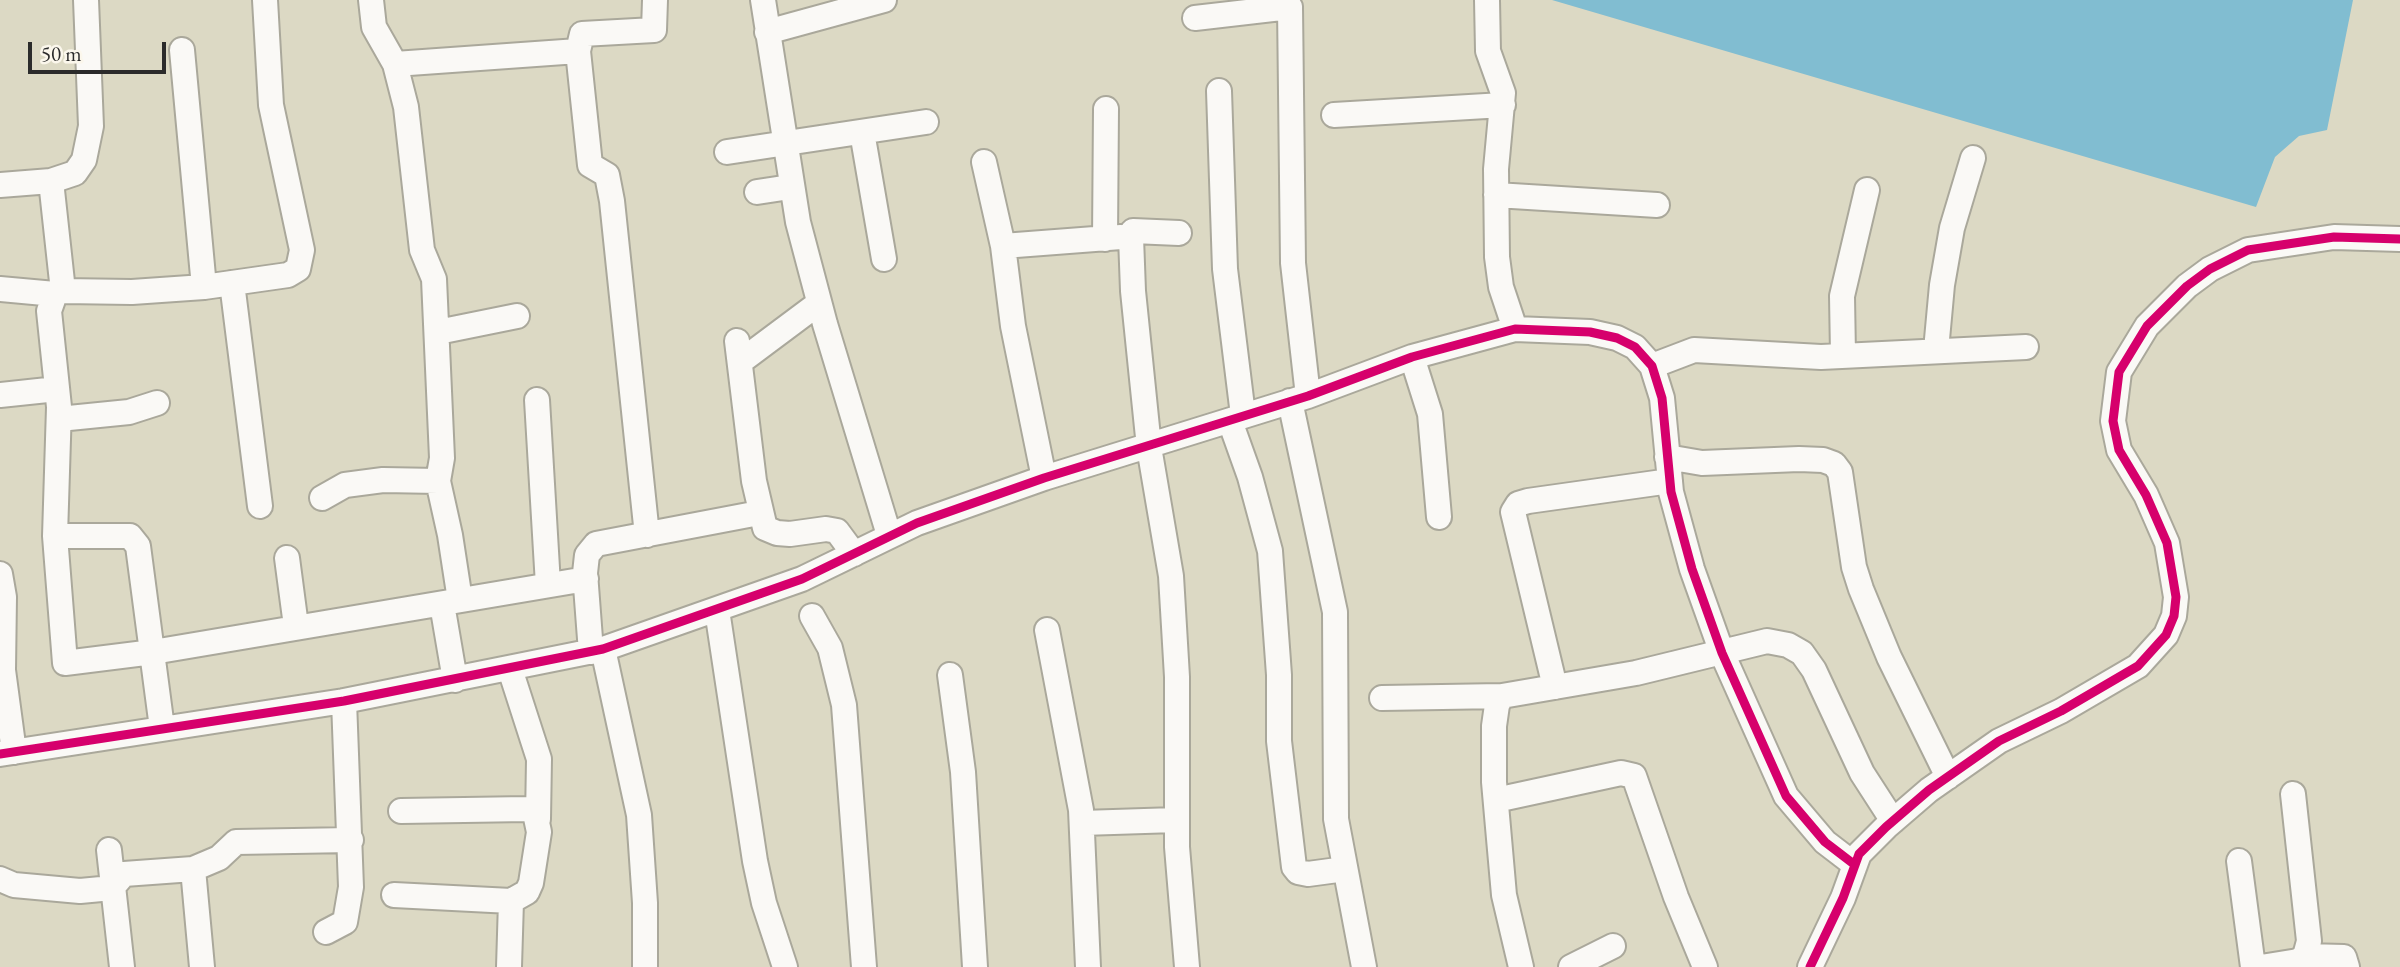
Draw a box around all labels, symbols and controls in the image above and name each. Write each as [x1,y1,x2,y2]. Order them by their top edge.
scale bar [32,28,170,72]
text: 50 m [41,40,82,67]

